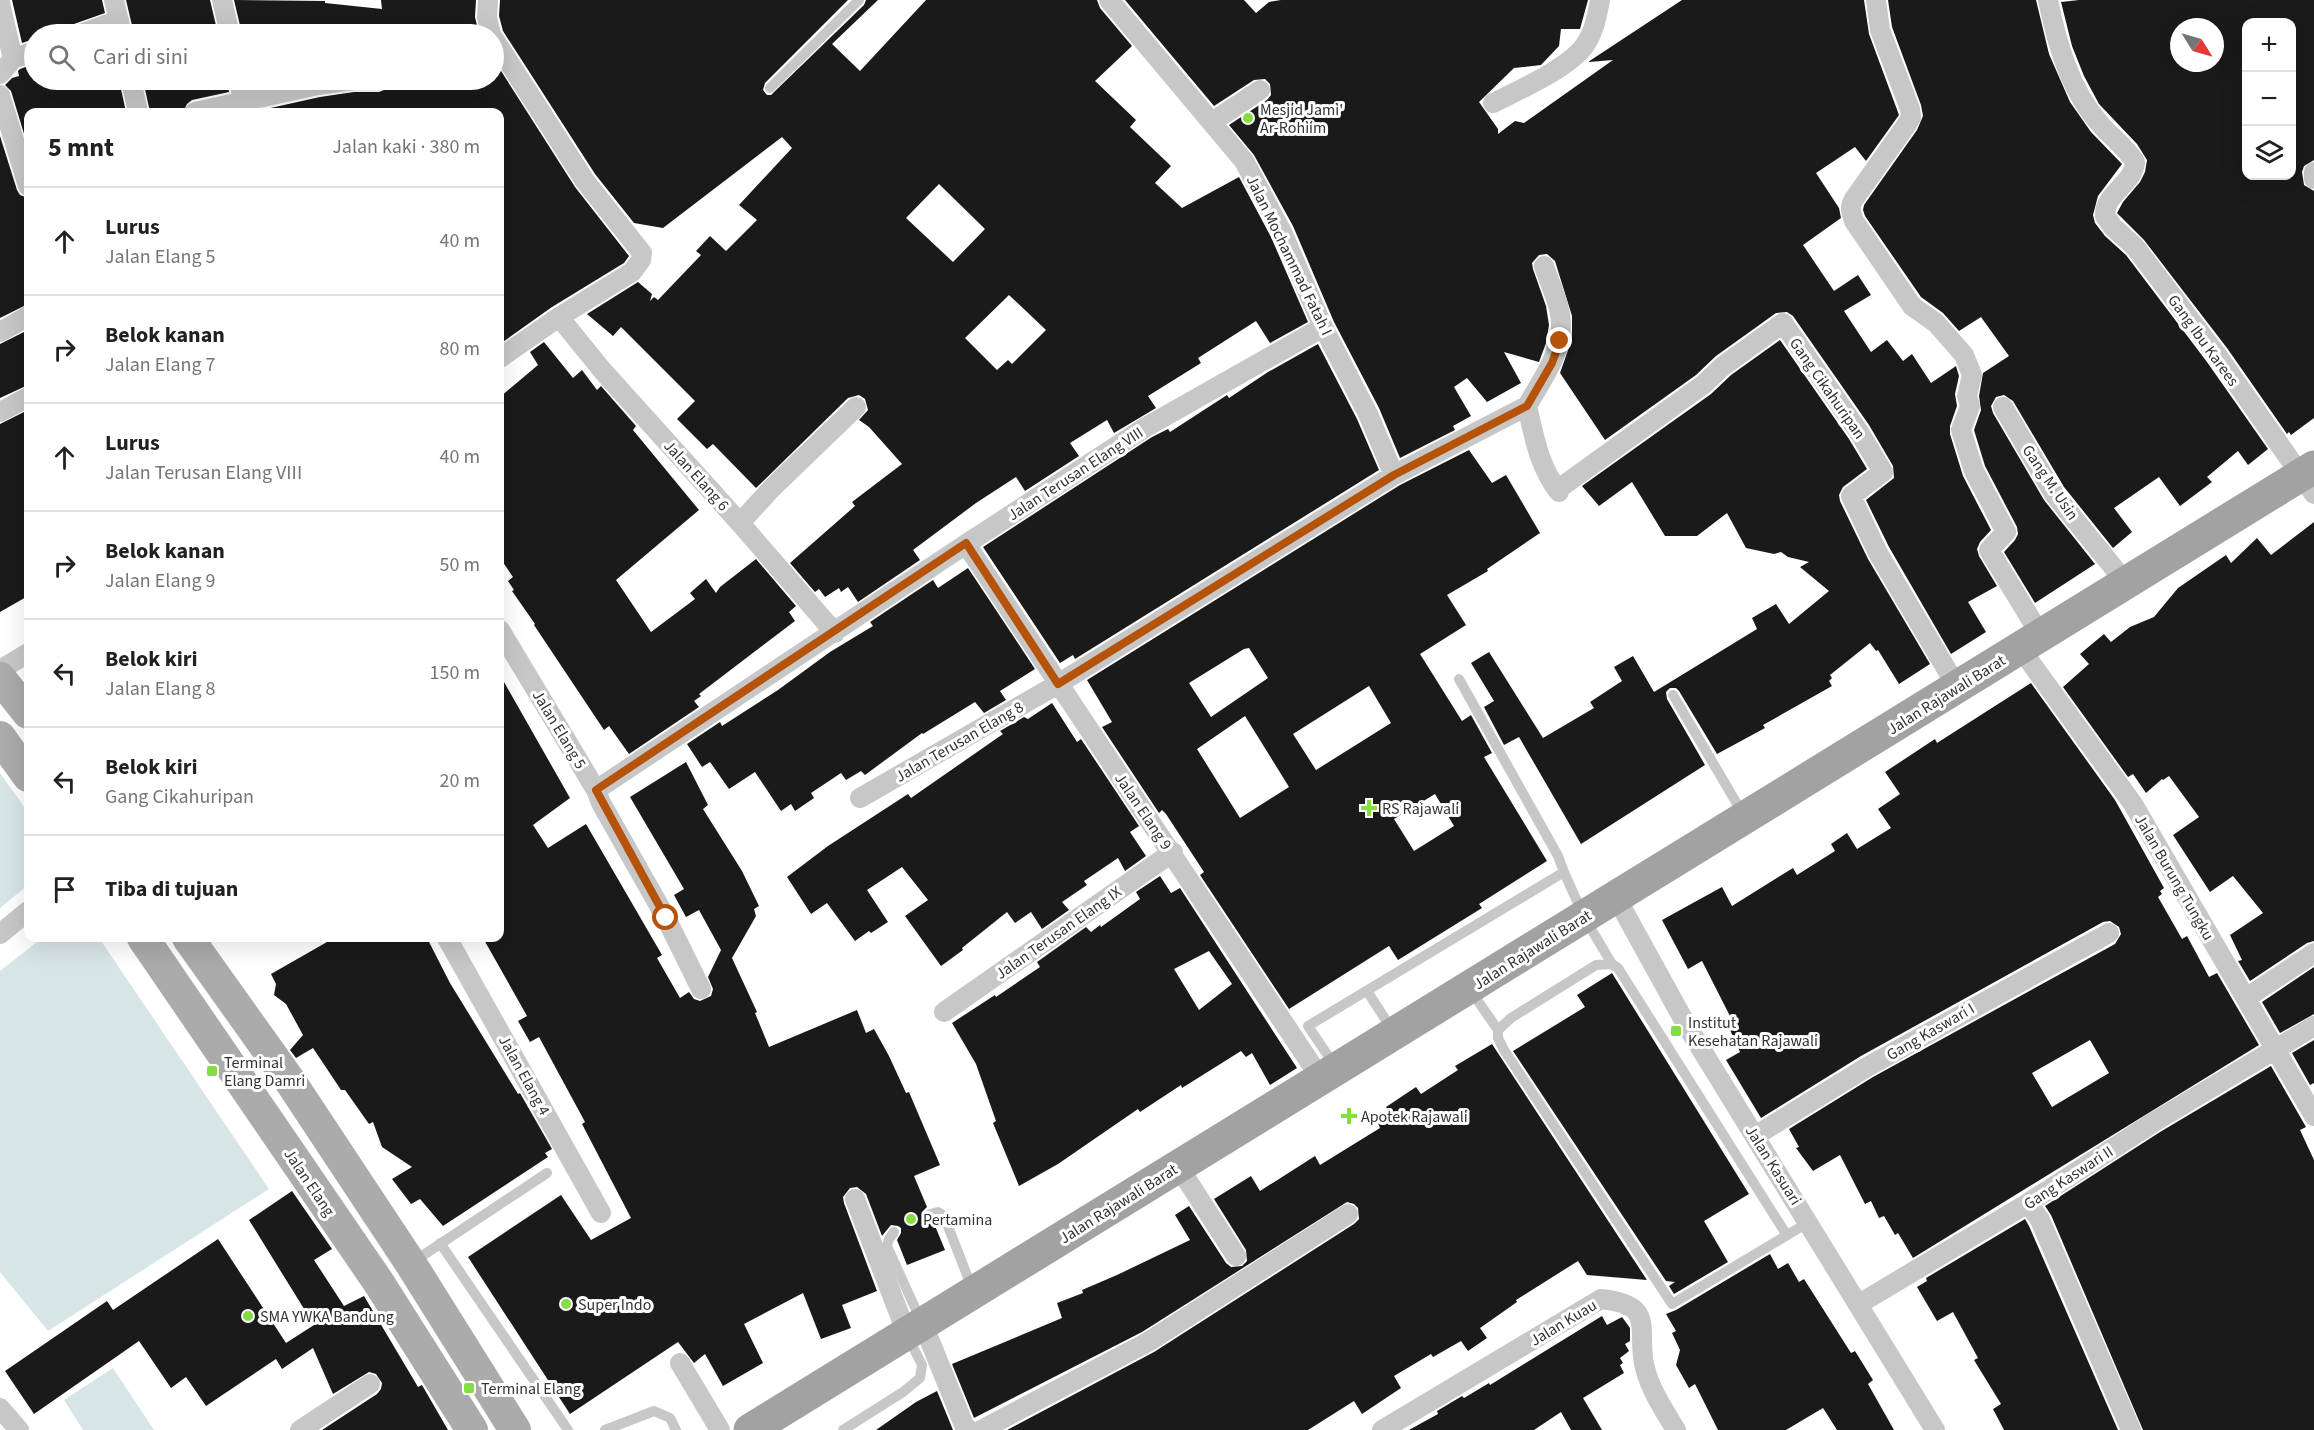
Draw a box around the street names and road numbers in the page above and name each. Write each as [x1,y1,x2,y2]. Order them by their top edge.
street label: Jalan Mochammad Fatah I [1241,172,1337,339]
street label: Gang Ibu Karees [2162,290,2244,391]
street label: Gang Cikahuripan [1784,333,1870,444]
street label: Jalan Terusan Elang VIII [1003,422,1148,526]
street label: Jalan Elang 6 [659,435,734,516]
street label: Gang M. Usin [2017,441,2083,525]
street label: Jalan Rajawali Barat [1883,649,2010,740]
street label: Jalan Elang 5 [527,686,591,773]
street label: Jalan Terusan Elang 8 [891,696,1028,788]
street label: Jalan Elang 9 [1109,769,1177,854]
street label: Jalan Burung Tungku [2129,811,2219,944]
street label: Jalan Terusan Elang IX [991,881,1126,985]
street label: Jalan Rajawali Barat [1469,904,1596,995]
street label: Gang Kaswari I [1882,998,1979,1066]
street label: Jalan Elang 4 [493,1032,555,1120]
street label: Jalan Kasuari [1740,1121,1806,1210]
street label: Gang Kaswari II [2020,1141,2118,1215]
street label: Jalan Elang [278,1144,340,1221]
street label: Jalan Rajawali Barat [1055,1158,1182,1249]
street label: Jalan Kuau [1526,1294,1601,1351]

